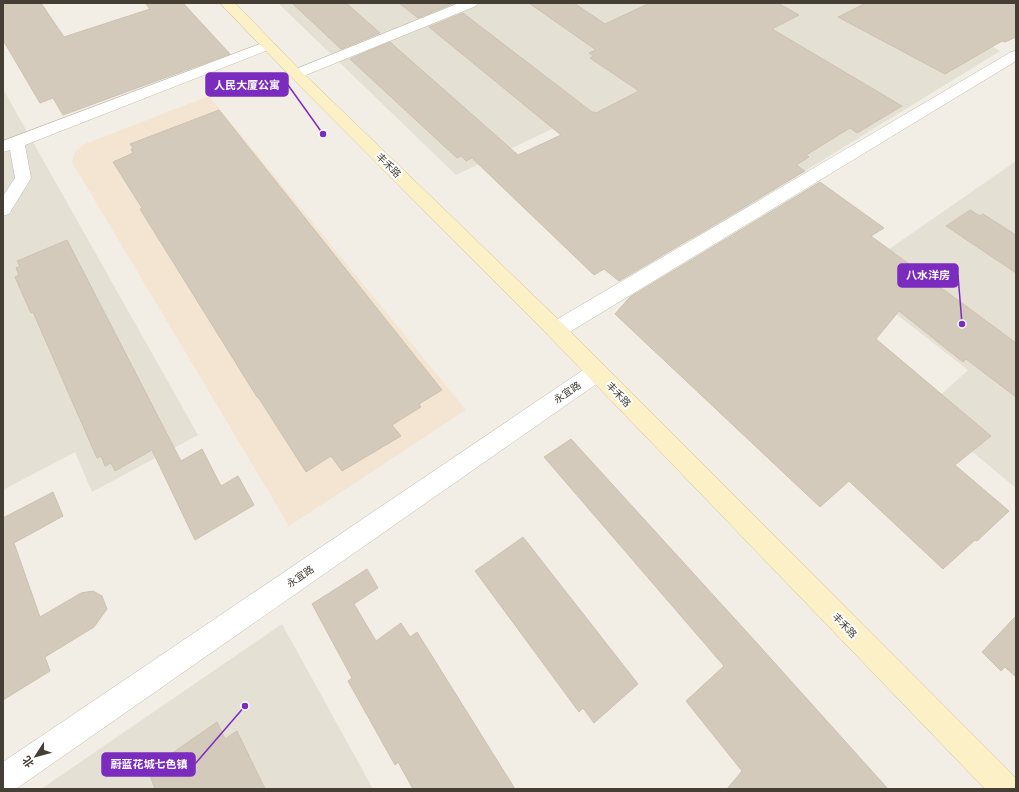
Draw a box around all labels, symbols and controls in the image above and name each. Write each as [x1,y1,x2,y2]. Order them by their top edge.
callout: 人民大厦公寓 [206,73,288,96]
text: 人民大厦公寓 [214,79,280,92]
street label: 丰禾路 [373,151,403,181]
callout: 八水洋房 [898,264,958,287]
text: 八水洋房 [906,269,950,282]
street label: 永宜路 [552,379,583,406]
street label: 丰禾路 [604,380,633,410]
street label: 永宜路 [285,563,316,590]
street label: 丰禾路 [830,611,859,641]
north arrow [16,736,56,776]
text: 北 [20,753,37,770]
callout: 蔚蓝花城七色镇 [102,753,195,776]
text: 蔚蓝花城七色镇 [111,758,188,771]

